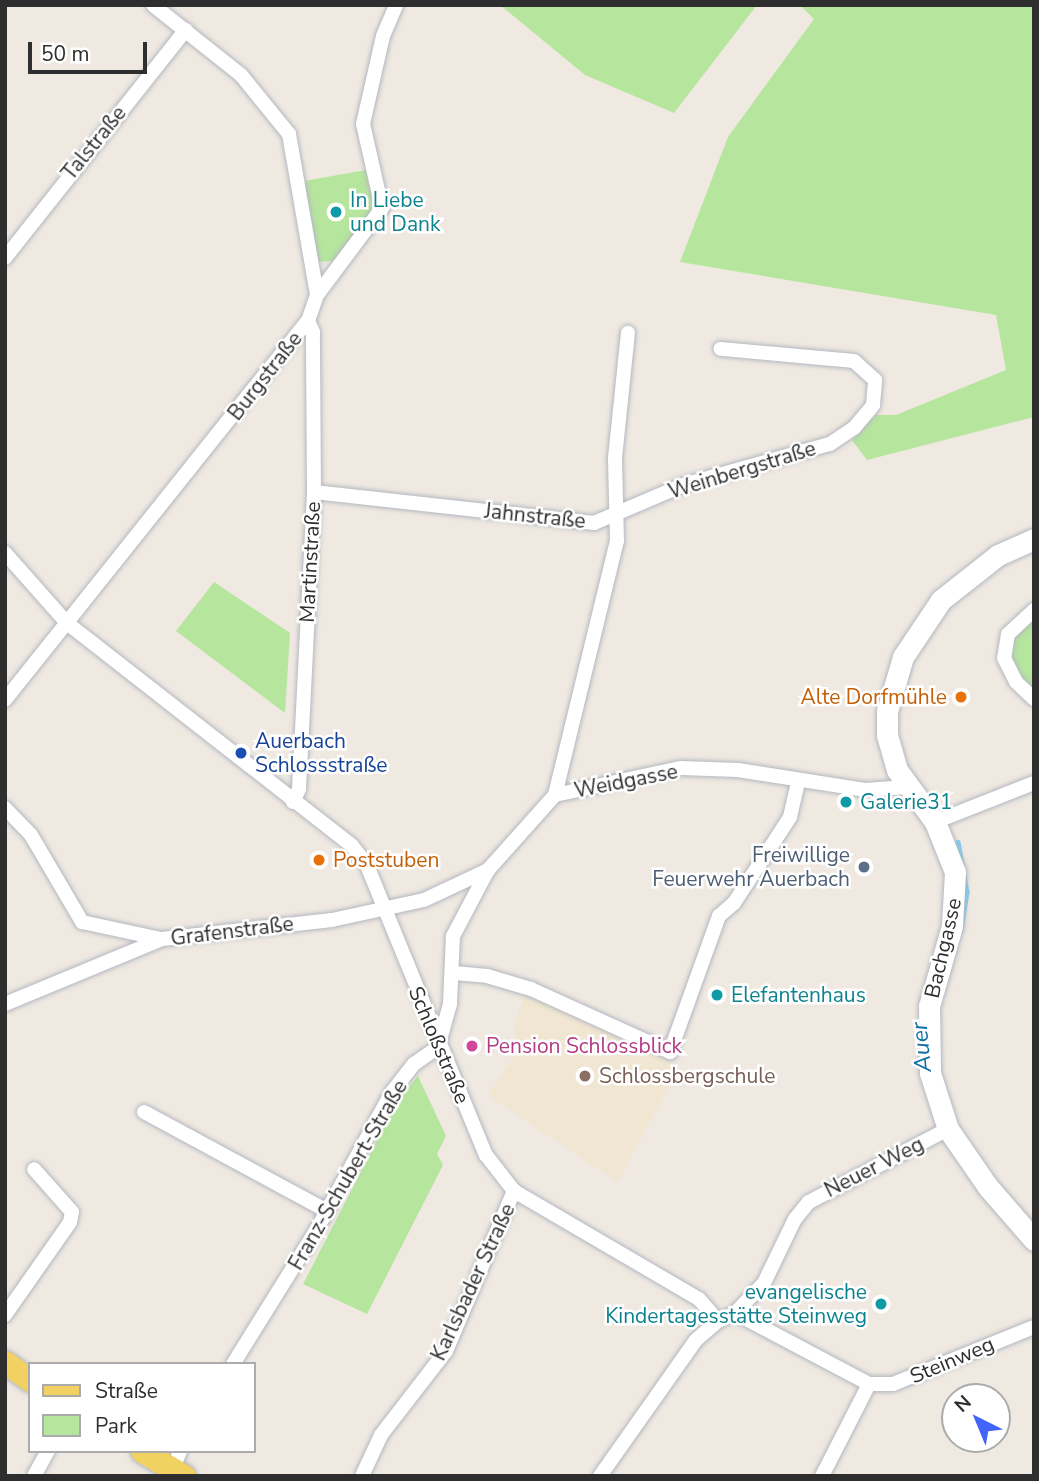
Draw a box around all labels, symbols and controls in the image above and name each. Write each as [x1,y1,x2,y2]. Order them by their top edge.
scale bar [32,28,150,72]
text: 50 m [41,40,90,68]
street label: Talstraße [56,101,132,185]
place label: In Liebe und Dank [350,187,440,237]
marker: In Liebe und Dank [328,204,344,220]
street label: Burgstraße [223,327,307,425]
street label: Weinbergstraße [665,436,819,504]
street label: Jahnstraße [483,498,587,534]
street label: Martinstraße [294,501,326,623]
place label: Alte Dorfmühle [801,684,947,710]
marker: Alte Dorfmühle [953,689,969,705]
place label: Auerbach Schlossstraße [255,728,388,778]
marker: Auerbach Schlossstraße [233,745,249,761]
street label: Weidgasse [572,759,680,803]
place label: Galerie31 [860,789,952,815]
marker: Galerie31 [838,794,854,810]
place label: Freiwillige Feuerwehr Auerbach [652,842,850,892]
place label: Poststuben [333,847,439,873]
marker: Poststuben [311,852,327,868]
marker: Freiwillige Feuerwehr Auerbach [856,859,872,875]
street label: Bachgasse [919,896,967,1000]
street label: Grafenstraße [169,911,295,951]
street label: Schloßstraße [403,982,475,1108]
place label: Elefantenhaus [731,982,866,1008]
marker: Elefantenhaus [709,987,725,1003]
water label: Auer [906,1021,938,1073]
place label: Pension Schlossblick [486,1033,682,1059]
marker: Pension Schlossblick [464,1038,480,1054]
place label: Schlossbergschule [599,1063,775,1089]
marker: Schlossbergschule [577,1068,593,1084]
street label: Franz-Schubert-Straße [283,1075,413,1275]
street label: Neuer Weg [820,1131,928,1203]
street label: Karlsbader Straße [426,1199,520,1365]
place label: evangelische Kindertagesstätte Steinweg [605,1279,867,1329]
marker: evangelische Kindertagesstätte Steinweg [873,1296,889,1312]
street label: Steinweg [906,1331,998,1389]
legend [28,1362,256,1453]
text: Straße [95,1377,158,1405]
north arrow [941,1383,1011,1453]
text: N [949,1390,977,1418]
text: Park [95,1412,137,1440]

